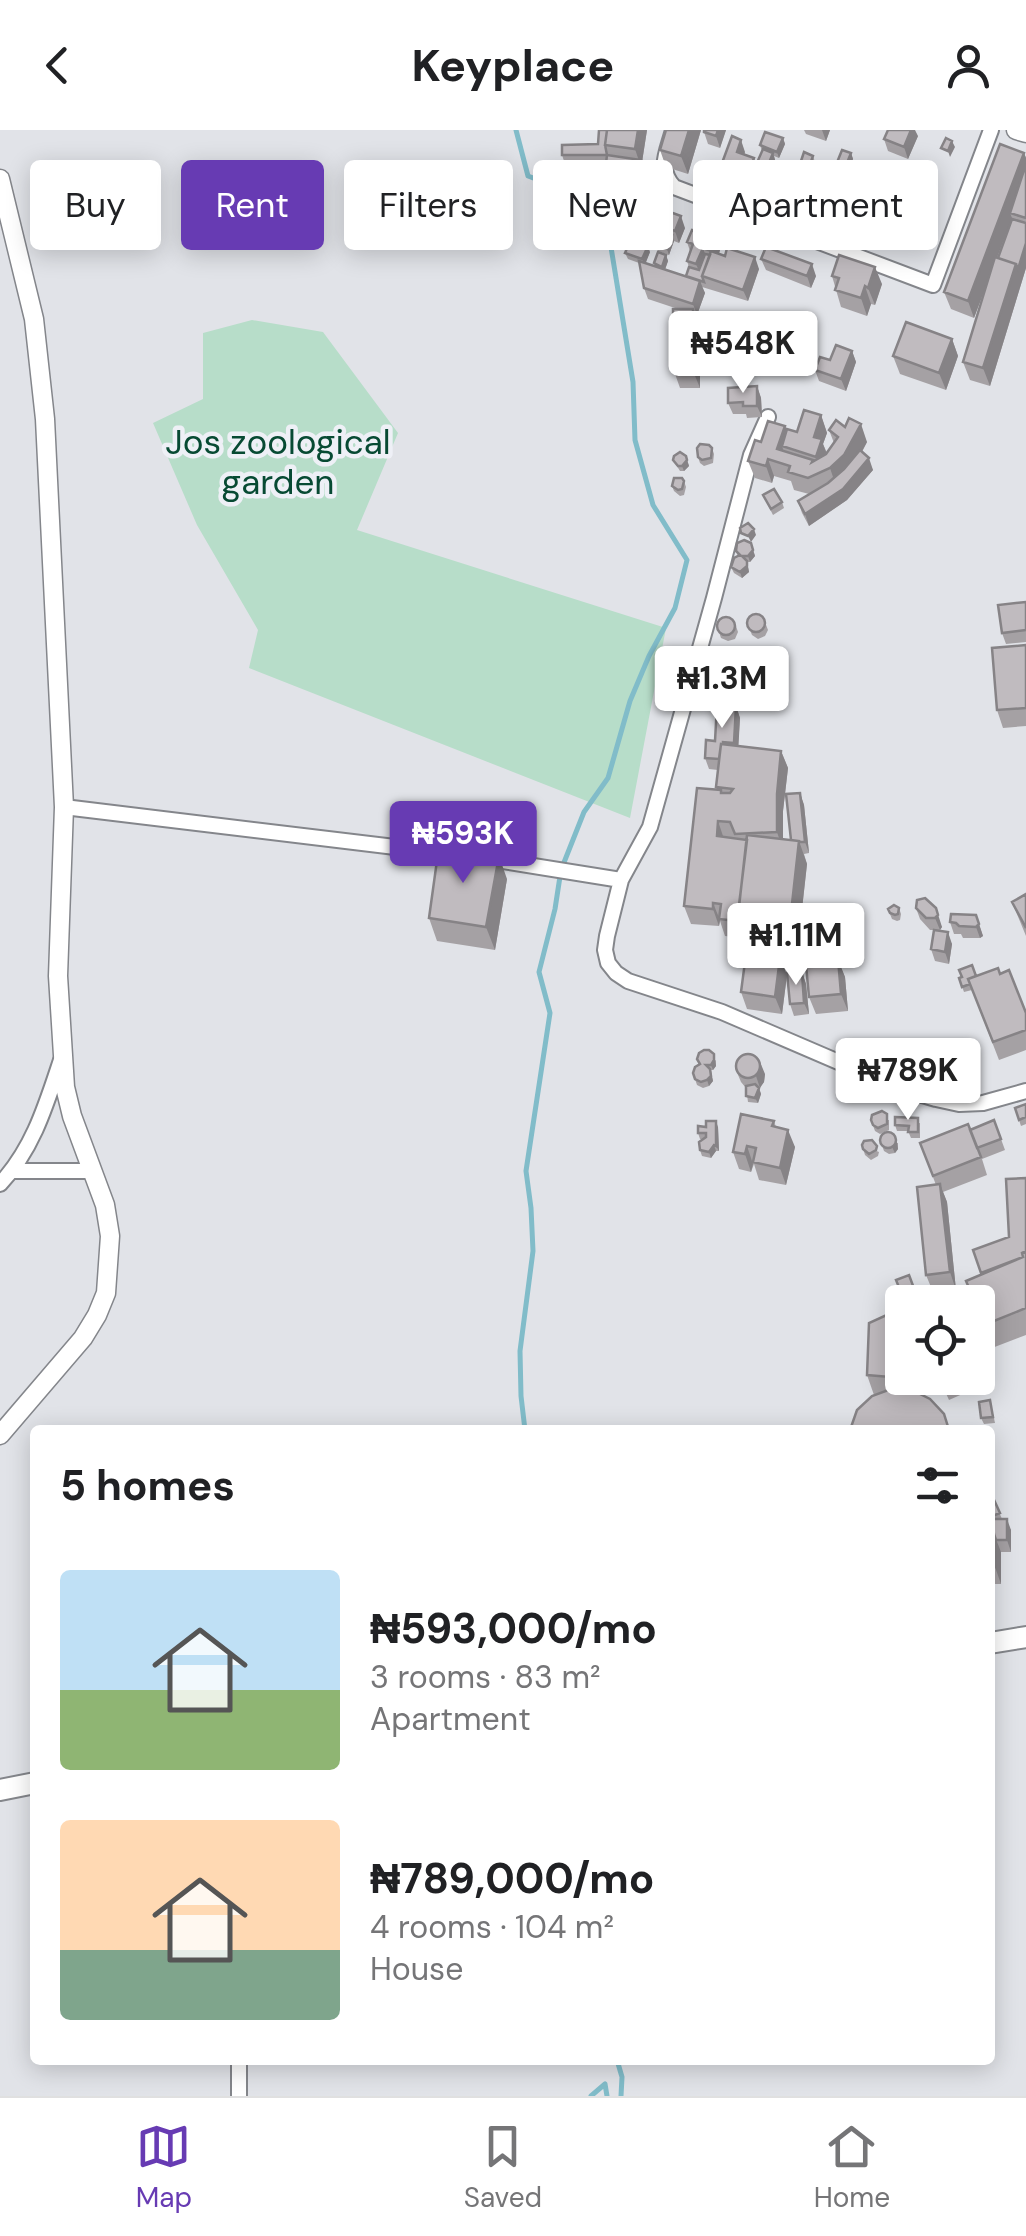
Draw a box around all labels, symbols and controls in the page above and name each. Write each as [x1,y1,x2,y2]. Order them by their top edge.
text: Keyplace [412,36,614,95]
icon: back [30,38,85,93]
icon: person [941,38,996,93]
chip: Buy [30,160,161,250]
chip: Rent [181,160,324,250]
chip: Filters [344,160,513,250]
chip: New [533,160,673,250]
chip: Apartment [693,160,938,250]
pin: ₦548K [673,311,813,396]
text: ₦548K [691,322,795,364]
park label: Jos zoological garden [165,419,391,505]
pin: ₦1.3M [652,646,792,731]
text: ₦1.3M [677,657,767,699]
pin: ₦593K [393,801,533,886]
text: ₦593K [412,812,514,854]
pin: ₦1.11M [715,903,877,988]
text: ₦1.11M [749,914,843,956]
pin: ₦789K [838,1038,978,1123]
text: ₦789K [858,1049,958,1091]
map controls [885,1285,995,1395]
button: locate [885,1285,995,1395]
text: 5 homes [60,1458,235,1513]
icon: filters [910,1458,965,1513]
text: ₦593,000/mo [370,1601,657,1656]
icon: home [140,1610,260,1730]
text: 3 rooms · 83 m² [370,1656,601,1698]
text: Apartment [370,1698,531,1740]
text: ₦789,000/mo [370,1851,654,1906]
icon: home [140,1860,260,1980]
text: 4 rooms · 104 m² [370,1906,614,1948]
text: House [370,1948,463,1990]
tab: Map [136,2119,192,2216]
tab: Saved [464,2119,542,2216]
tab: Home [814,2119,890,2216]

